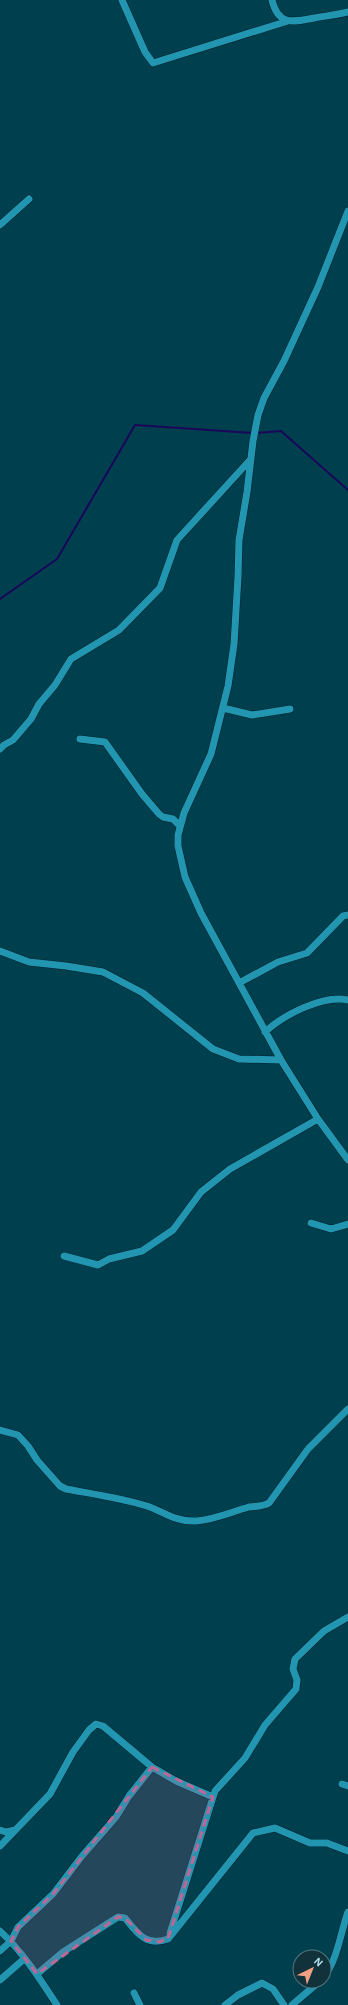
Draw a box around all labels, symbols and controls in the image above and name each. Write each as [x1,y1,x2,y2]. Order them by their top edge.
north arrow [292,1949,332,1989]
text: N [312,1955,325,1969]

